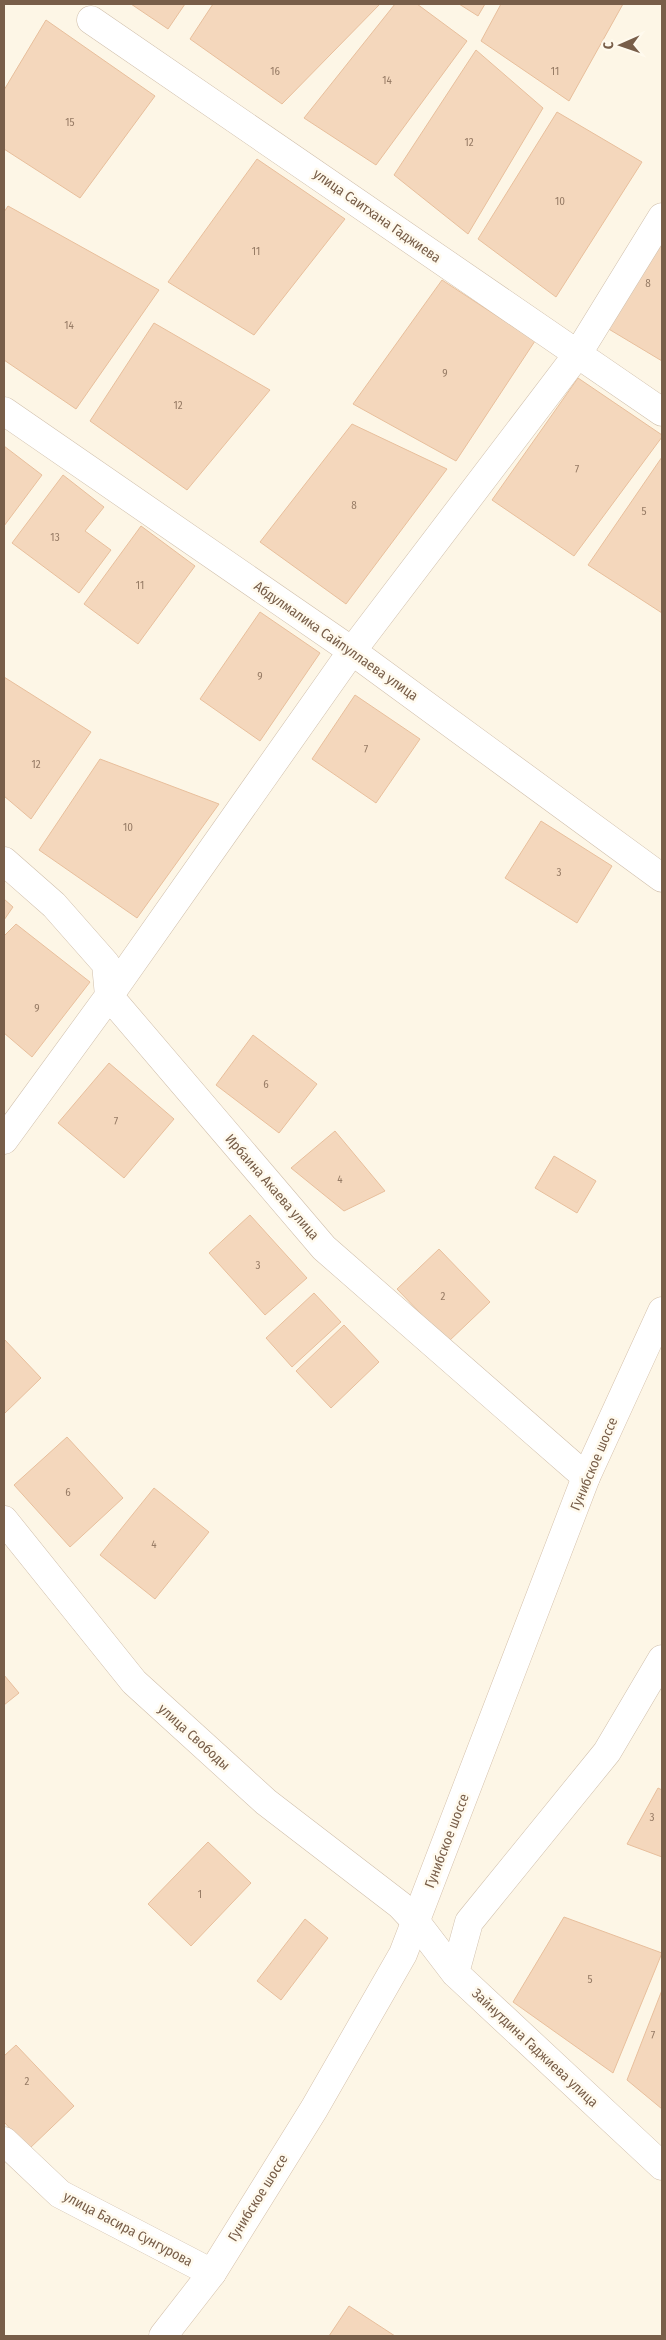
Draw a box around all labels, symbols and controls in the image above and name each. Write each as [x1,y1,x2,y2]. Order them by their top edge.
north arrow [596,20,646,70]
text: С [600,41,617,49]
house number: 16 [270,65,280,78]
house number: 11 [551,65,559,78]
house number: 14 [382,74,392,87]
house number: 15 [65,116,75,129]
house number: 12 [464,136,474,149]
street label: улица Саитхана Гаджиева [310,165,444,267]
house number: 10 [555,195,565,208]
house number: 11 [252,245,260,258]
house number: 8 [645,277,651,290]
house number: 14 [64,319,74,332]
house number: 9 [442,367,448,380]
house number: 12 [173,399,183,412]
house number: 7 [575,463,580,476]
house number: 8 [351,499,357,512]
house number: 5 [641,505,647,518]
house number: 13 [50,531,60,544]
street label: Абдулмалика Сайпуллаева улица [251,578,421,704]
house number: 11 [136,579,144,592]
house number: 9 [257,670,263,683]
house number: 7 [364,743,369,756]
house number: 12 [31,758,41,771]
house number: 10 [123,821,133,834]
house number: 3 [557,866,562,879]
house number: 9 [34,1002,40,1015]
house number: 6 [263,1078,269,1091]
house number: 7 [114,1115,119,1128]
street label: Ирбаина Акаева улица [221,1131,323,1244]
house number: 4 [337,1173,343,1186]
house number: 3 [256,1259,261,1272]
house number: 2 [441,1290,446,1303]
street label: Гунибское шоссе [567,1415,621,1513]
house number: 6 [65,1486,71,1499]
house number: 4 [151,1538,157,1551]
street label: улица Свободы [155,1700,233,1774]
street label: Гунибское шоссе [421,1791,473,1891]
house number: 3 [650,1811,655,1824]
house number: 1 [198,1888,202,1901]
house number: 5 [587,1973,593,1986]
street label: Зайнутдина Гаджиева улица [468,1985,602,2111]
house number: 7 [651,2029,656,2042]
house number: 2 [25,2075,30,2088]
street label: Гунибское шоссе [224,2151,292,2245]
street label: улица Басира Сунгурова [60,2188,196,2270]

